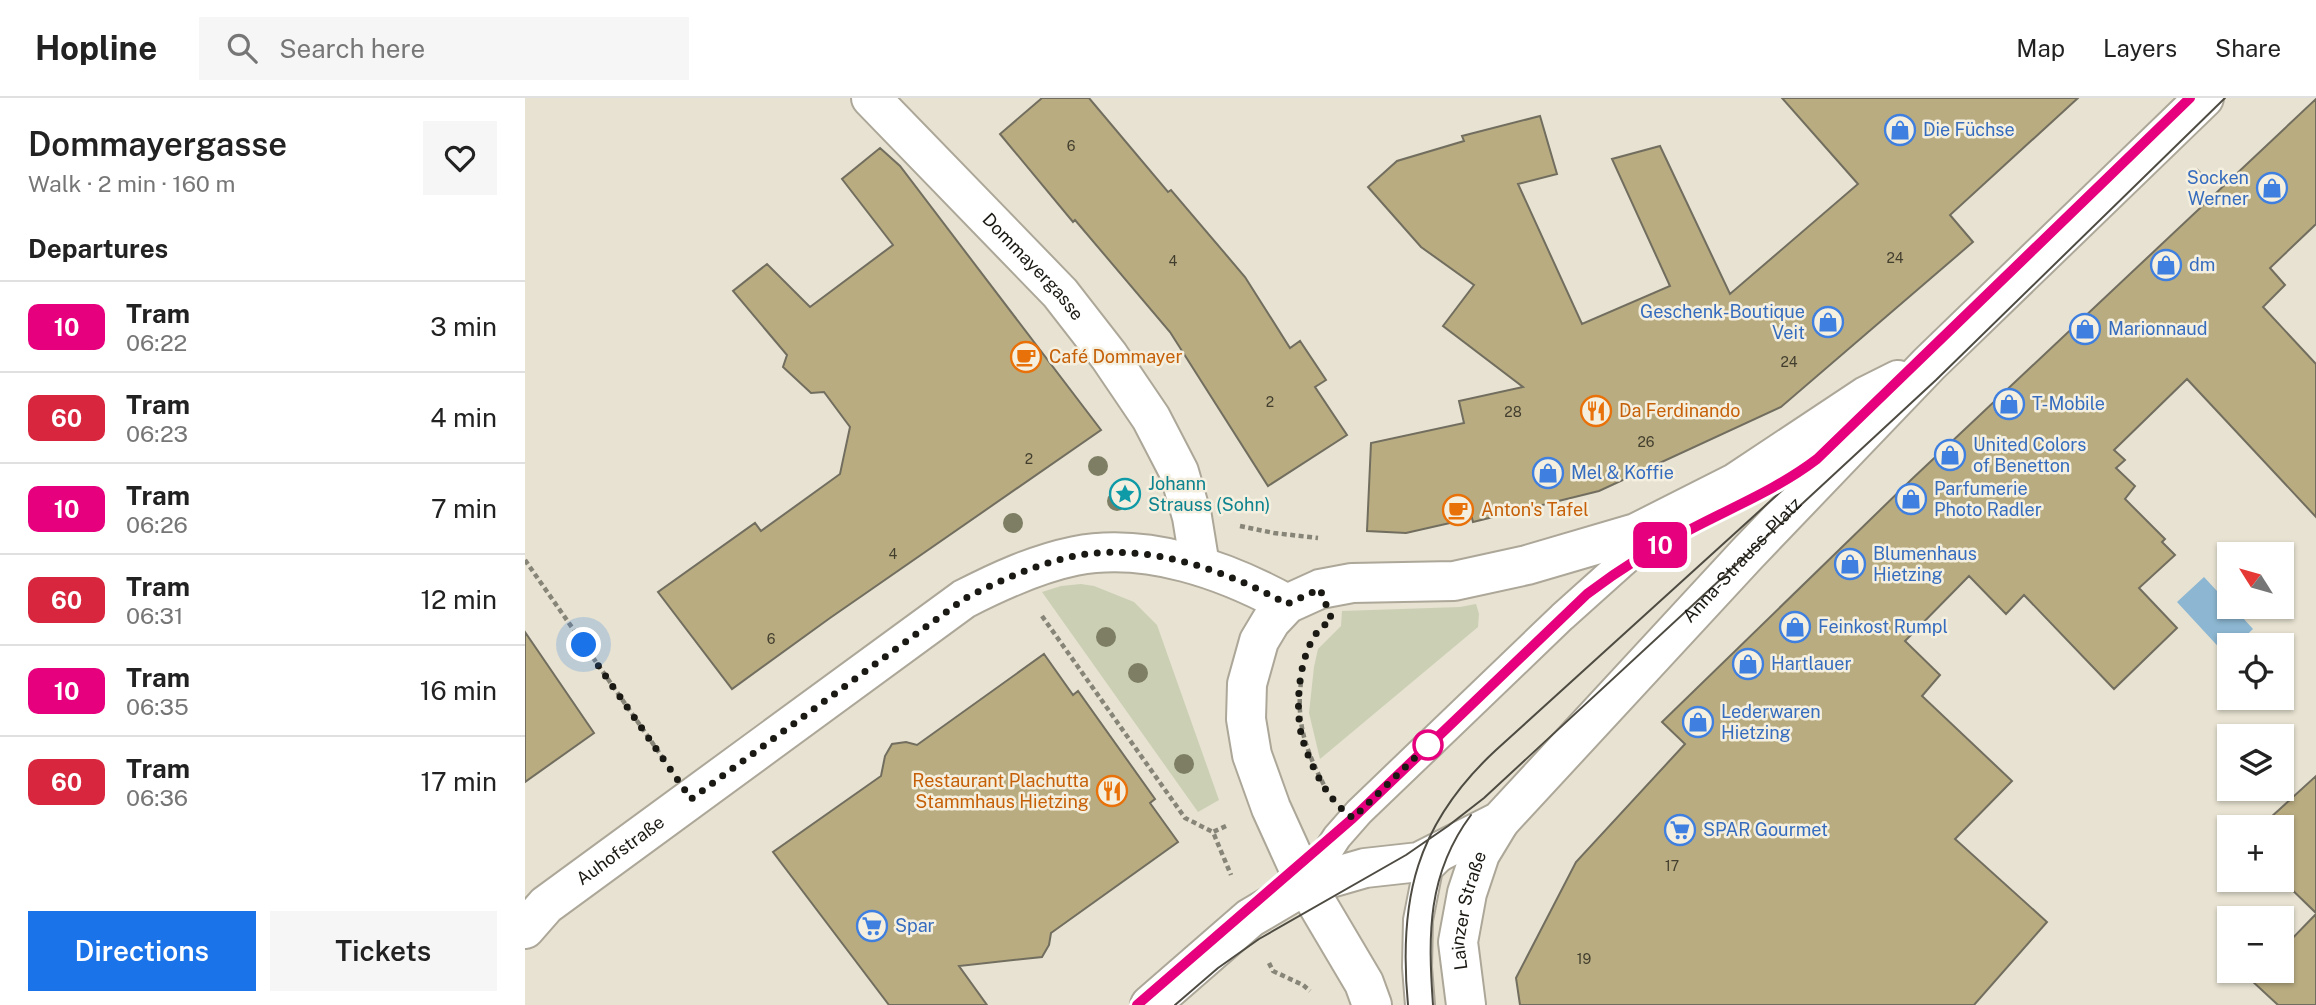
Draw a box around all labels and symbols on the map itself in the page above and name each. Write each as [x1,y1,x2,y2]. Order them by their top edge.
shop icon: Die Füchse [1883,113,1917,147]
place label: Die Füchse [1923,119,2015,140]
house number: 6 [1067,138,1076,154]
place label: Socken Werner [2187,167,2249,209]
shop icon: Socken Werner [2255,171,2289,205]
street label: Dommayergasse [978,208,1088,324]
shop icon: dm [2149,248,2183,282]
house number: 24 [1886,250,1904,266]
house number: 4 [1169,253,1178,269]
place label: dm [2189,254,2215,275]
place label: Geschenk-Boutique Veit [1640,301,1805,343]
shop icon: Geschenk-Boutique Veit [1811,305,1845,339]
shop icon: Marionnaud [2068,312,2102,346]
place label: Marionnaud [2108,318,2207,339]
cafe icon: Café Dommayer [1009,340,1043,374]
place label: Café Dommayer [1049,346,1183,367]
house number: 24 [1780,354,1798,370]
shop icon: T-Mobile [1992,387,2026,421]
place label: T-Mobile [2032,393,2105,414]
house number: 2 [1266,394,1274,410]
restaurant icon: Da Ferdinando [1579,394,1613,428]
place label: Da Ferdinando [1619,400,1740,421]
house number: 28 [1504,404,1522,420]
house number: 26 [1637,434,1655,450]
place label: United Colors of Benetton [1973,434,2086,476]
shop icon: United Colors of Benetton [1933,438,1967,472]
house number: 2 [1025,451,1033,467]
shop icon: Mel & Koffie [1531,456,1565,490]
place label: Mel & Koffie [1571,462,1674,483]
place label: Johann Strauss (Sohn) [1148,473,1270,515]
place icon: Johann Strauss (Sohn) [1108,477,1142,511]
place label: Parfumerie Photo Radler [1934,478,2042,520]
shop icon: Parfumerie Photo Radler [1894,482,1928,516]
cafe icon: Anton's Tafel [1441,493,1475,527]
street label: Anna-Strauss-Platz [1678,493,1805,627]
place label: Anton's Tafel [1481,499,1589,520]
line badge: 10 [1629,522,1691,568]
north arrow [2217,542,2294,620]
place label: Blumenhaus Hietzing [1873,543,1977,585]
house number: 4 [889,546,898,562]
shop icon: Blumenhaus Hietzing [1833,547,1867,581]
shop icon: Feinkost Rumpl [1778,610,1812,644]
place label: Feinkost Rumpl [1818,616,1948,637]
your location [566,627,601,662]
house number: 6 [767,631,776,647]
shop icon: Hartlauer [1731,647,1765,681]
place label: Hartlauer [1771,653,1851,674]
place label: Lederwaren Hietzing [1721,701,1821,743]
shop icon: Lederwaren Hietzing [1681,705,1715,739]
unlabelled marker [1413,730,1443,760]
place label: Restaurant Plachutta Stammhaus Hietzing [912,770,1089,812]
restaurant icon: Restaurant Plachutta Stammhaus Hietzing [1095,774,1129,808]
street label: Auhofstraße [572,811,668,889]
supermarket icon: SPAR Gourmet [1663,813,1697,847]
place label: SPAR Gourmet [1703,819,1828,840]
street label: Lainzer Straße [1447,848,1490,971]
house number: 17 [1665,858,1679,874]
supermarket icon: Spar [855,909,889,943]
place label: Spar [895,915,935,936]
house number: 19 [1577,951,1591,967]

